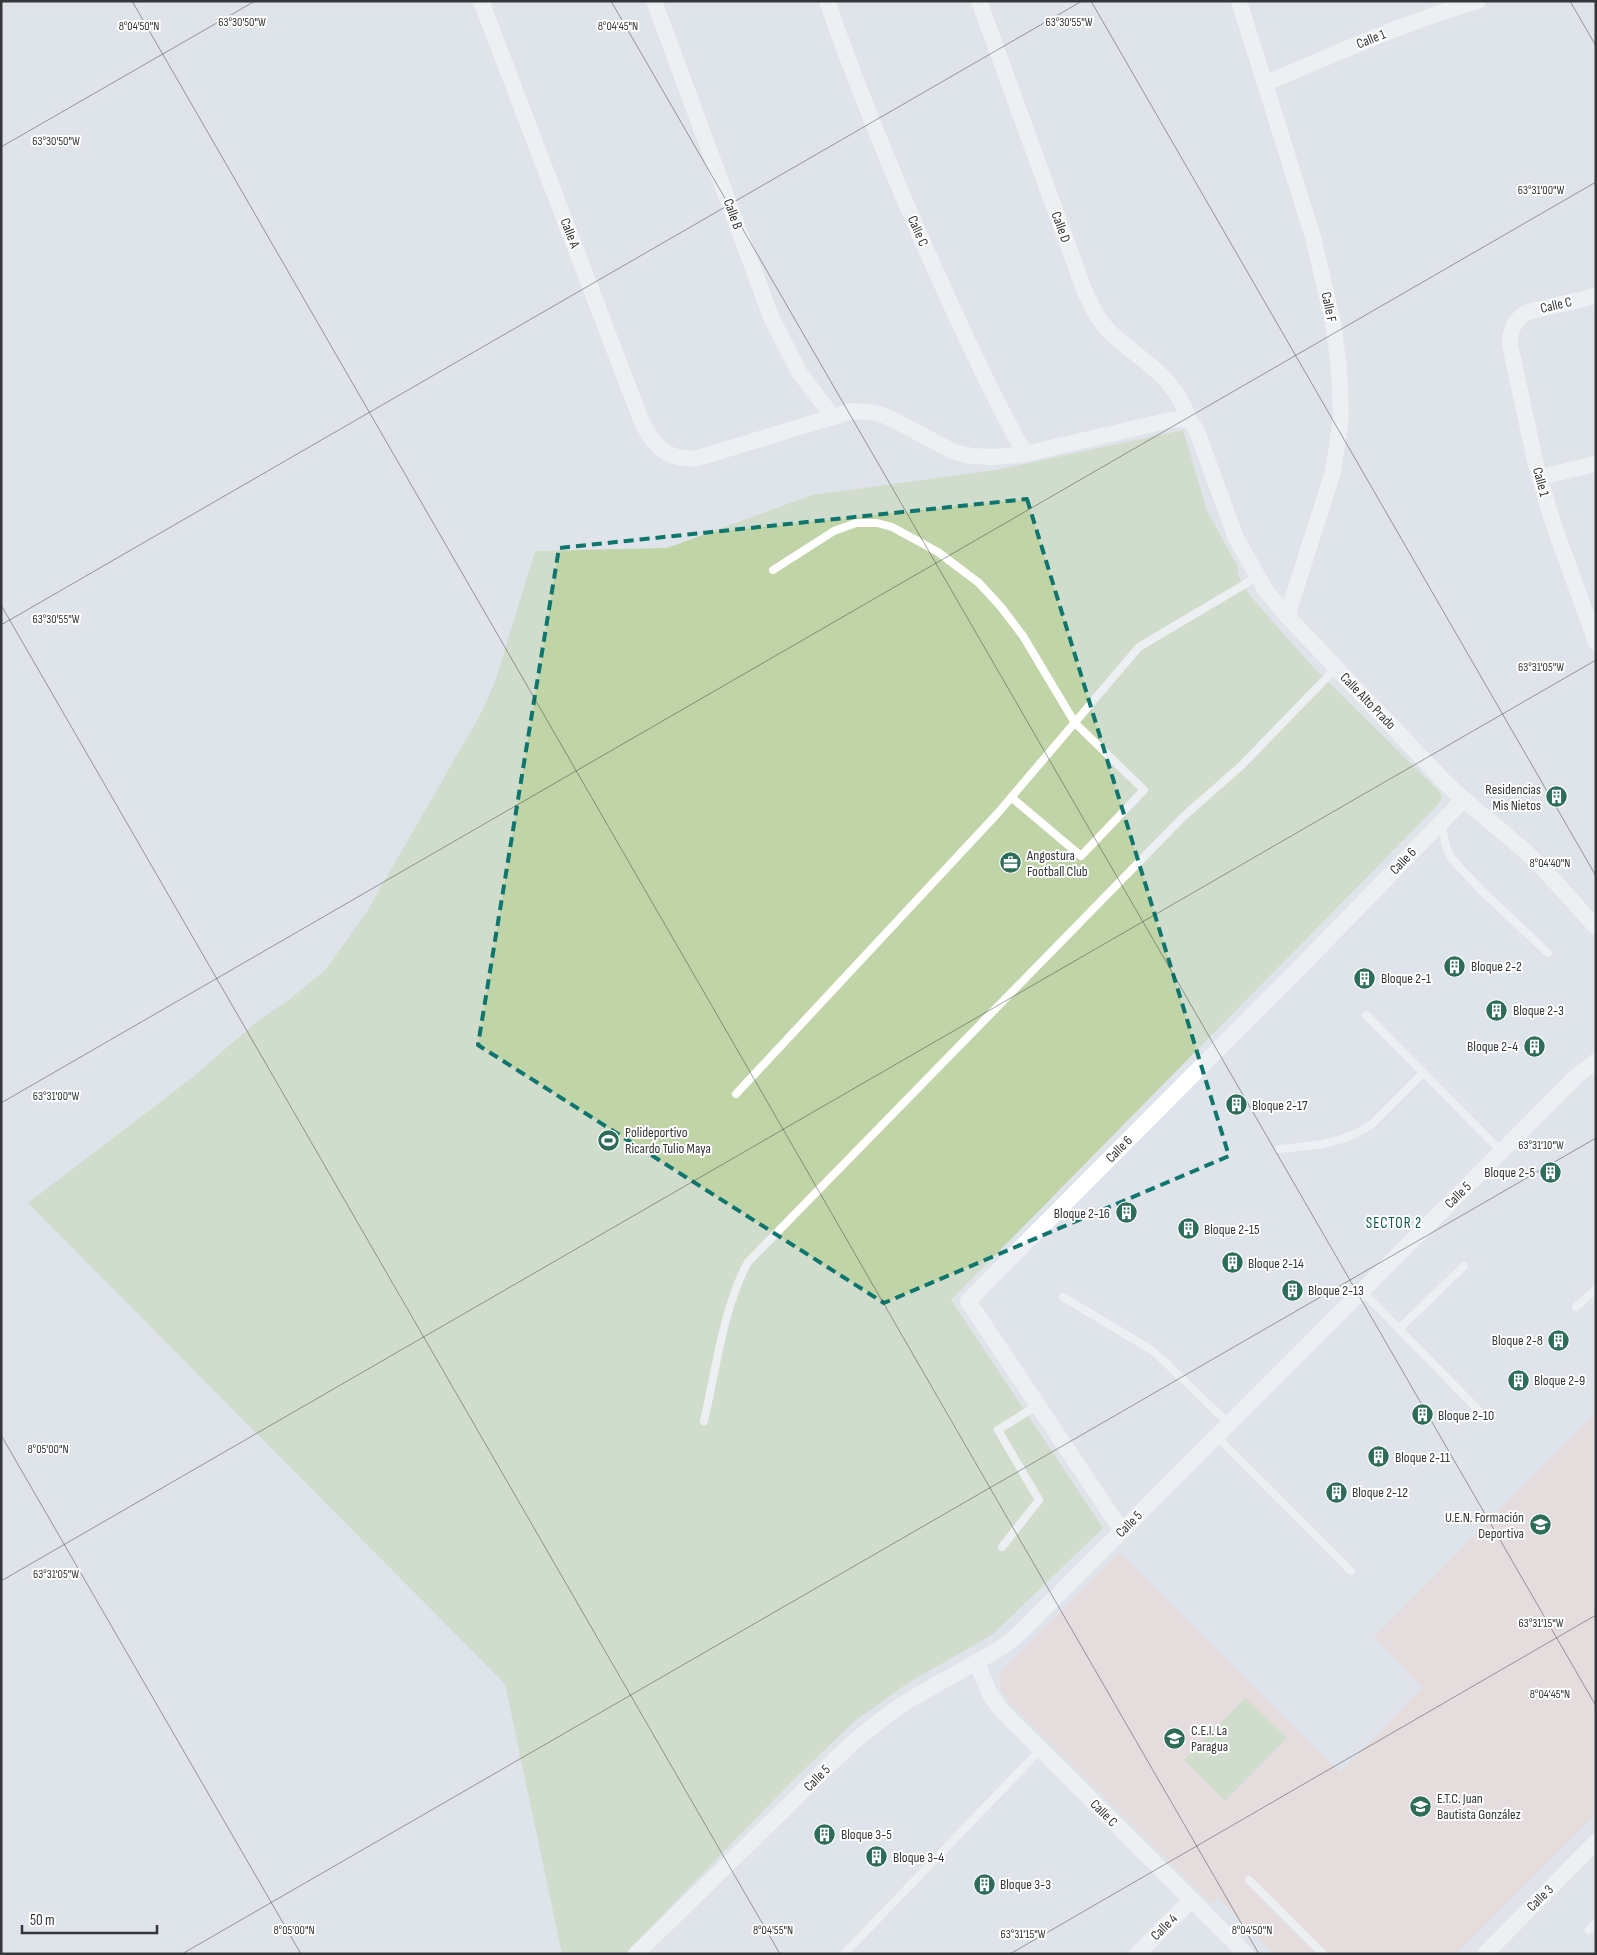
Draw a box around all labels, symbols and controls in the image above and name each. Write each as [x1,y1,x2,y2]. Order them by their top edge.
text: 63°30'50"W [218,15,266,30]
text: 63°30'55"W [1045,15,1093,30]
text: 8°04'50"N [119,19,159,34]
text: 8°04'45"N [598,19,638,34]
street label: Calle 1 [1354,25,1388,52]
text: 63°30'50"W [32,134,80,149]
text: 63°31'00"W [1518,183,1565,198]
street label: Calle B [720,196,746,232]
street label: Calle D [1048,209,1074,245]
street label: Calle C [904,213,932,249]
street label: Calle A [557,215,584,251]
street label: Calle F [1318,290,1341,324]
street label: Calle C [1539,293,1574,317]
street label: Calle 1 [1529,465,1553,499]
text: 63°30'55"W [32,612,80,627]
text: 63°31'05"W [1518,660,1564,675]
street label: Calle Alto Prado [1337,669,1400,733]
place label: Residencias Mis Nietos [1485,781,1541,814]
building icon: Residencias Mis Nietos [1545,785,1569,809]
street label: Calle 6 [1386,844,1420,878]
place label: Angostura Football Club [1026,847,1088,880]
office icon: Angostura Football Club [999,851,1023,875]
text: 8°04'40"N [1530,856,1570,871]
building icon: Bloque 2-2 [1443,954,1467,978]
place label: Bloque 2-2 [1471,958,1522,975]
building icon: Bloque 2-1 [1353,966,1377,990]
place label: Bloque 2-1 [1381,970,1431,987]
building icon: Bloque 2-3 [1485,998,1509,1022]
place label: Bloque 2-3 [1513,1002,1564,1019]
building icon: Bloque 2-4 [1522,1034,1546,1058]
place label: Bloque 2-4 [1467,1038,1518,1055]
text: 63°31'00"W [33,1089,80,1104]
building icon: Bloque 2-17 [1224,1093,1248,1117]
place label: Bloque 2-17 [1252,1097,1308,1114]
place label: Polideportivo Ricardo Tulio Maya [625,1124,711,1157]
sports icon: Polideportivo Ricardo Tulio Maya [597,1128,621,1152]
street label: Calle 6 [1102,1132,1136,1166]
text: 63°31'10"W [1518,1138,1564,1153]
building icon: Bloque 2-5 [1539,1160,1563,1184]
place label: Bloque 2-5 [1484,1164,1535,1181]
street label: Calle 5 [1441,1178,1475,1212]
building icon: Bloque 2-16 [1114,1201,1138,1225]
place label: Bloque 2-16 [1054,1205,1110,1222]
district label: SECTOR 2 [1366,1214,1422,1233]
building icon: Bloque 2-15 [1176,1217,1200,1241]
place label: Bloque 2-15 [1204,1221,1260,1238]
building icon: Bloque 2-14 [1220,1251,1244,1275]
place label: Bloque 2-14 [1248,1255,1304,1272]
building icon: Bloque 2-13 [1280,1278,1304,1302]
place label: Bloque 2-13 [1308,1282,1364,1299]
building icon: Bloque 2-8 [1547,1328,1571,1352]
place label: Bloque 2-8 [1492,1332,1543,1349]
building icon: Bloque 2-9 [1506,1368,1530,1392]
place label: Bloque 2-9 [1534,1372,1585,1389]
building icon: Bloque 2-10 [1410,1403,1434,1427]
place label: Bloque 2-10 [1438,1407,1494,1424]
text: 8°05'00"N [27,1442,69,1457]
building icon: Bloque 2-11 [1367,1445,1391,1469]
place label: Bloque 2-11 [1395,1449,1450,1466]
building icon: Bloque 2-12 [1324,1480,1348,1504]
place label: Bloque 2-12 [1352,1484,1408,1501]
street label: Calle 5 [1112,1507,1146,1541]
place label: U.E.N. Formación Deportiva [1445,1509,1524,1542]
school or university icon: U.E.N. Formación Deportiva [1528,1513,1552,1537]
text: 63°31'05"W [33,1567,79,1582]
text: 63°31'15"W [1518,1616,1564,1631]
text: 8°04'45"N [1530,1687,1570,1702]
place label: C.E.I. La Paragua [1191,1722,1228,1755]
school or university icon: C.E.I. La Paragua [1163,1726,1187,1750]
street label: Calle 5 [800,1761,834,1795]
place label: E.T.C. Juan Bautista González [1437,1790,1521,1823]
school or university icon: E.T.C. Juan Bautista González [1409,1794,1433,1818]
street label: Calle C [1087,1796,1121,1830]
building icon: Bloque 3-5 [813,1822,837,1846]
place label: Bloque 3-5 [841,1826,892,1843]
building icon: Bloque 3-4 [865,1845,889,1869]
place label: Bloque 3-4 [893,1849,944,1866]
building icon: Bloque 3-3 [972,1872,996,1896]
place label: Bloque 3-3 [1000,1876,1051,1893]
street label: Calle 3 [1523,1881,1557,1915]
scale bar [22,1902,158,1934]
street label: Calle 4 [1147,1910,1181,1944]
text: 50 m [30,1911,55,1930]
text: 8°05'00"N [273,1923,315,1938]
text: 8°04'55"N [753,1923,793,1938]
text: 8°04'50"N [1232,1923,1272,1938]
text: 63°31'15"W [1000,1927,1046,1942]

